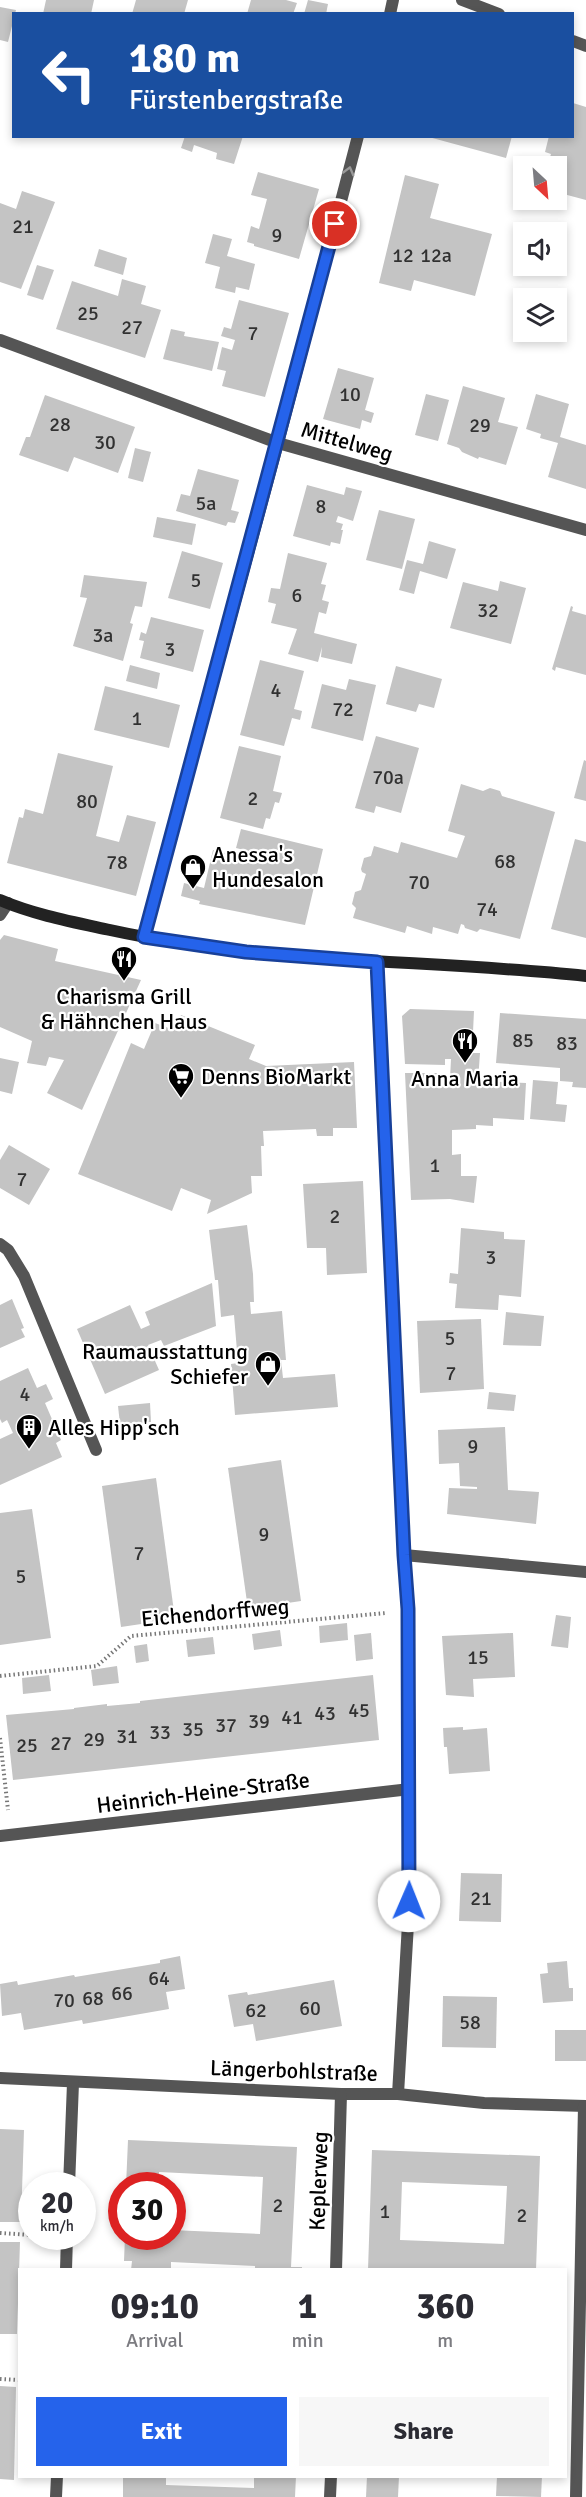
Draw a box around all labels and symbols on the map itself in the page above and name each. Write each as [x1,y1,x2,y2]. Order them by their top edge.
north arrow [513,156,567,210]
one-way arrow [341,166,354,176]
pin [309,198,360,249]
house number: 21 [12,214,34,239]
house number: 9 [272,223,282,248]
house number: 12 [392,243,414,268]
house number: 12a [420,243,452,268]
house number: 25 [77,301,99,326]
house number: 27 [121,315,143,340]
house number: 7 [248,321,258,346]
house number: 10 [339,382,361,407]
house number: 28 [49,412,71,437]
house number: 29 [469,413,491,438]
street label: Mittelweg [298,415,396,467]
house number: 30 [94,430,116,455]
house number: 5a [196,491,216,516]
house number: 8 [316,494,326,519]
house number: 5 [191,568,201,593]
house number: 6 [292,583,302,608]
house number: 32 [477,598,499,623]
house number: 3a [93,623,113,648]
house number: 3 [165,637,175,662]
house number: 4 [271,678,282,703]
house number: 72 [332,697,354,722]
house number: 1 [132,706,142,731]
house number: 70a [372,765,404,790]
house number: 2 [248,786,258,811]
house number: 80 [76,789,98,814]
place label: Anessa's Hundesalon [212,841,324,893]
house number: 68 [494,849,516,874]
house number: 78 [106,850,128,875]
shop icon: Anessa's Hundesalon [178,852,208,890]
house number: 70 [408,870,430,895]
house number: 74 [476,897,498,922]
restaurant icon: Charisma Grill & Hähnchen Haus [109,944,139,982]
place label: Charisma Grill & Hähnchen Haus [41,983,207,1035]
restaurant icon: Anna Maria [450,1026,480,1064]
house number: 85 [512,1028,534,1053]
house number: 83 [556,1031,578,1056]
supermarket icon: Denns BioMarkt [166,1061,196,1099]
place label: Denns BioMarkt [201,1063,351,1090]
place label: Anna Maria [411,1065,519,1092]
house number: 1 [430,1153,440,1178]
house number: 7 [17,1167,27,1192]
house number: 2 [330,1204,340,1229]
house number: 3 [486,1245,496,1270]
house number: 5 [445,1326,455,1351]
place label: Raumausstattung Schiefer [82,1338,248,1390]
shop icon: Raumausstattung Schiefer [253,1349,283,1387]
house number: 7 [446,1361,456,1386]
house number: 4 [20,1382,31,1407]
building icon: Alles Hipp'sch [14,1412,44,1450]
place label: Alles Hipp'sch [48,1414,180,1441]
house number: 9 [468,1434,478,1459]
house number: 9 [259,1522,269,1547]
house number: 7 [134,1541,144,1566]
house number: 5 [16,1564,26,1589]
street label: Eichendorffweg [140,1593,290,1632]
house number: 15 [467,1645,489,1670]
house number: 45 [348,1698,370,1723]
house number: 43 [314,1701,336,1726]
house number: 41 [281,1705,303,1730]
house number: 39 [248,1709,270,1734]
house number: 37 [215,1713,237,1738]
house number: 35 [182,1717,204,1742]
house number: 33 [149,1720,171,1745]
house number: 31 [116,1724,138,1749]
house number: 29 [83,1727,105,1752]
house number: 27 [50,1731,72,1756]
house number: 25 [16,1733,38,1758]
street label: Heinrich-Heine-Straße [95,1766,311,1819]
position arrow [377,1869,441,1933]
house number: 21 [470,1886,492,1911]
house number: 64 [148,1966,170,1991]
house number: 66 [111,1981,133,2006]
house number: 68 [82,1986,104,2011]
house number: 70 [53,1988,75,2013]
house number: 60 [299,1996,321,2021]
house number: 62 [245,1998,267,2023]
house number: 58 [459,2010,481,2035]
street label: Längerbohlstraße [210,2054,378,2087]
street label: Keplerweg [303,2131,334,2231]
speed limit sign: 30 [108,2172,186,2250]
house number: 2 [273,2193,283,2218]
house number: 1 [380,2199,390,2224]
house number: 2 [517,2203,527,2228]

